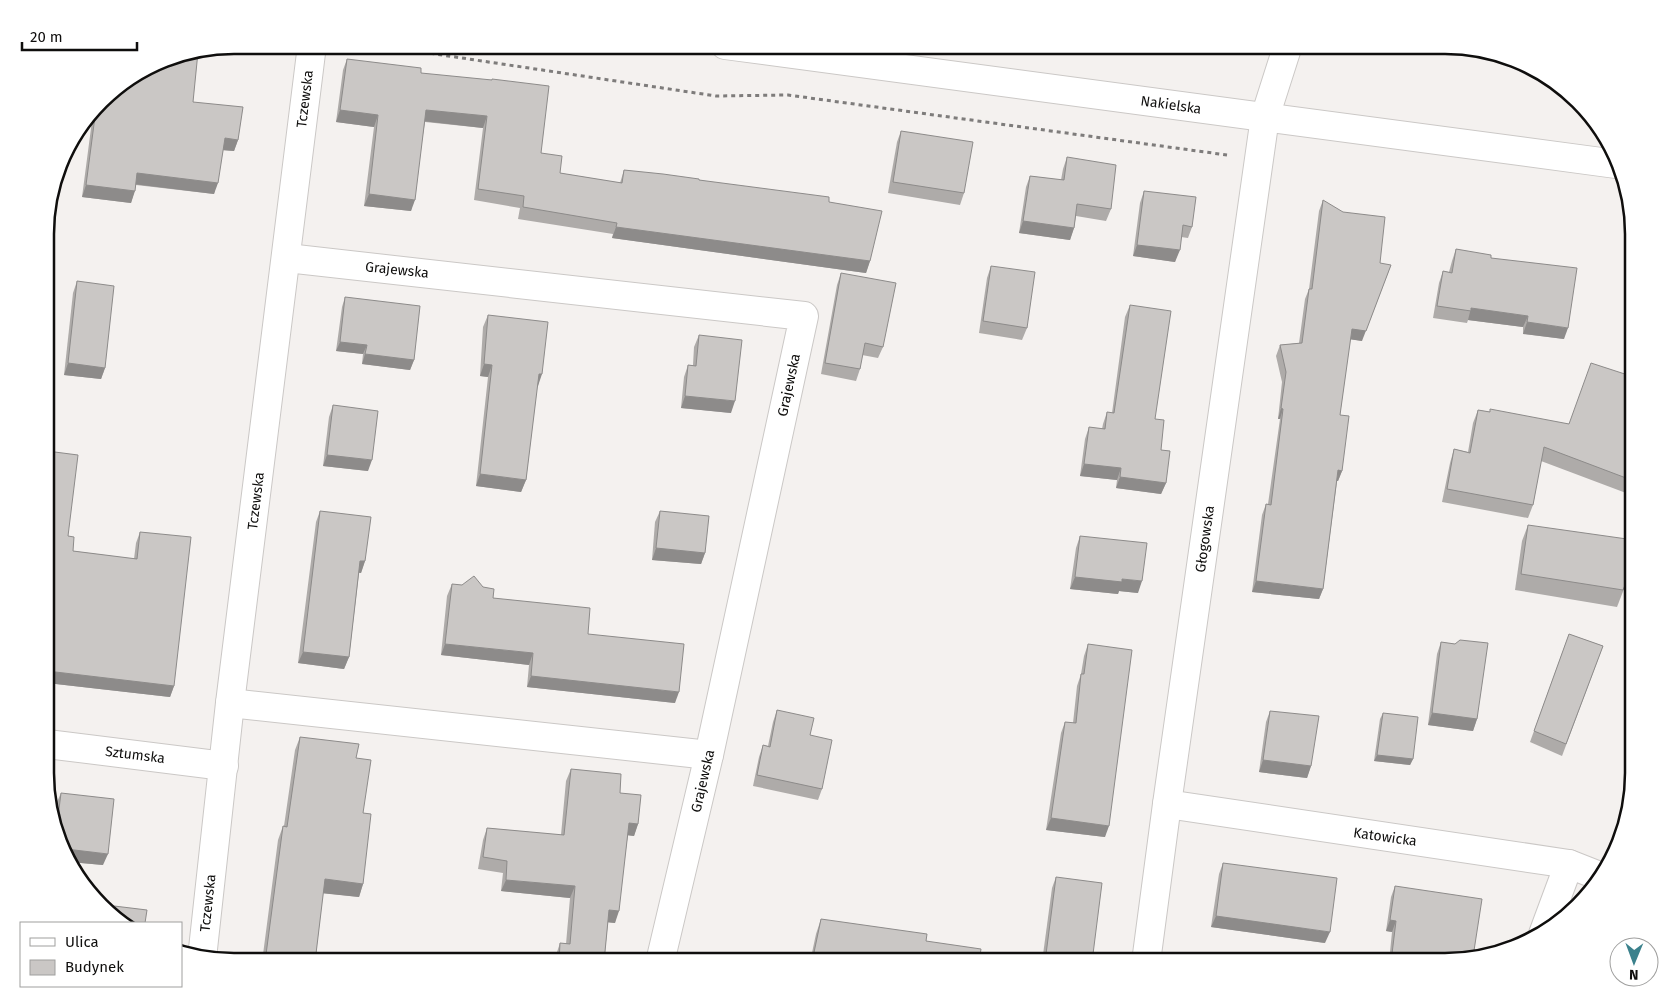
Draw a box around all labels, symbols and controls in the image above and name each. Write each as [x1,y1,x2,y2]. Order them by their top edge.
scale bar [22,20,138,52]
text: 20 m [30,28,63,46]
street label: Tczewska [293,69,317,129]
street label: Nakielska [1140,92,1202,118]
street label: Grajewska [364,258,430,282]
street label: Grajewska [774,352,804,418]
street label: Tczewska [244,471,268,531]
street label: Głogowska [1192,504,1218,574]
street label: Sztumska [104,743,166,767]
street label: Grajewska [688,748,718,814]
street label: Katowicka [1352,824,1418,850]
street label: Tczewska [197,873,219,933]
legend [20,922,182,987]
text: Ulica [65,933,99,951]
north arrow [1609,937,1659,987]
text: Budynek [65,958,124,976]
text: N [1629,966,1639,983]

